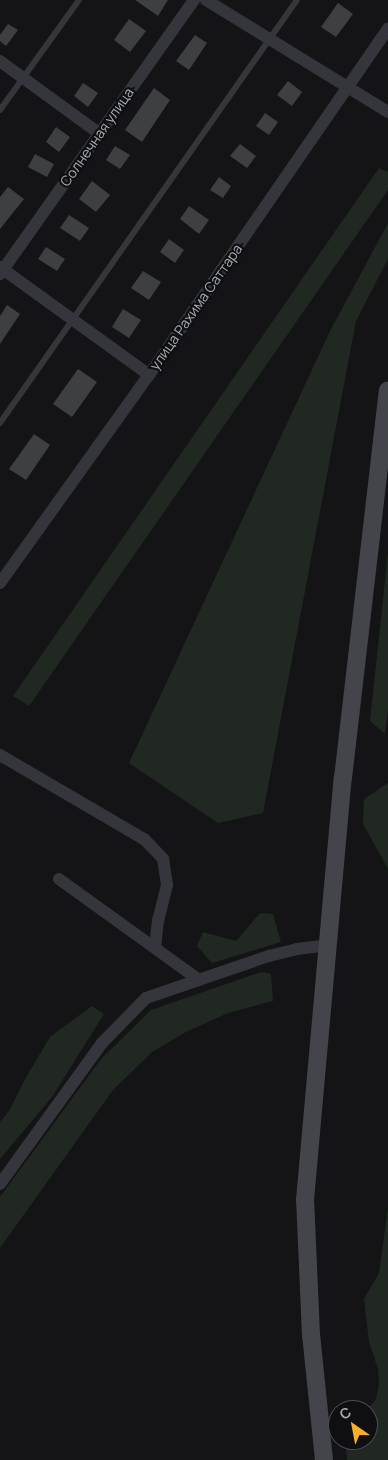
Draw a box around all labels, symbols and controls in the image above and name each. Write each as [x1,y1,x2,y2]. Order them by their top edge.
street label: Солнечная улица [57,84,137,190]
street label: улица Рахима Саттара [146,241,246,373]
north arrow [328,1400,378,1450]
text: С [336,1402,355,1424]

